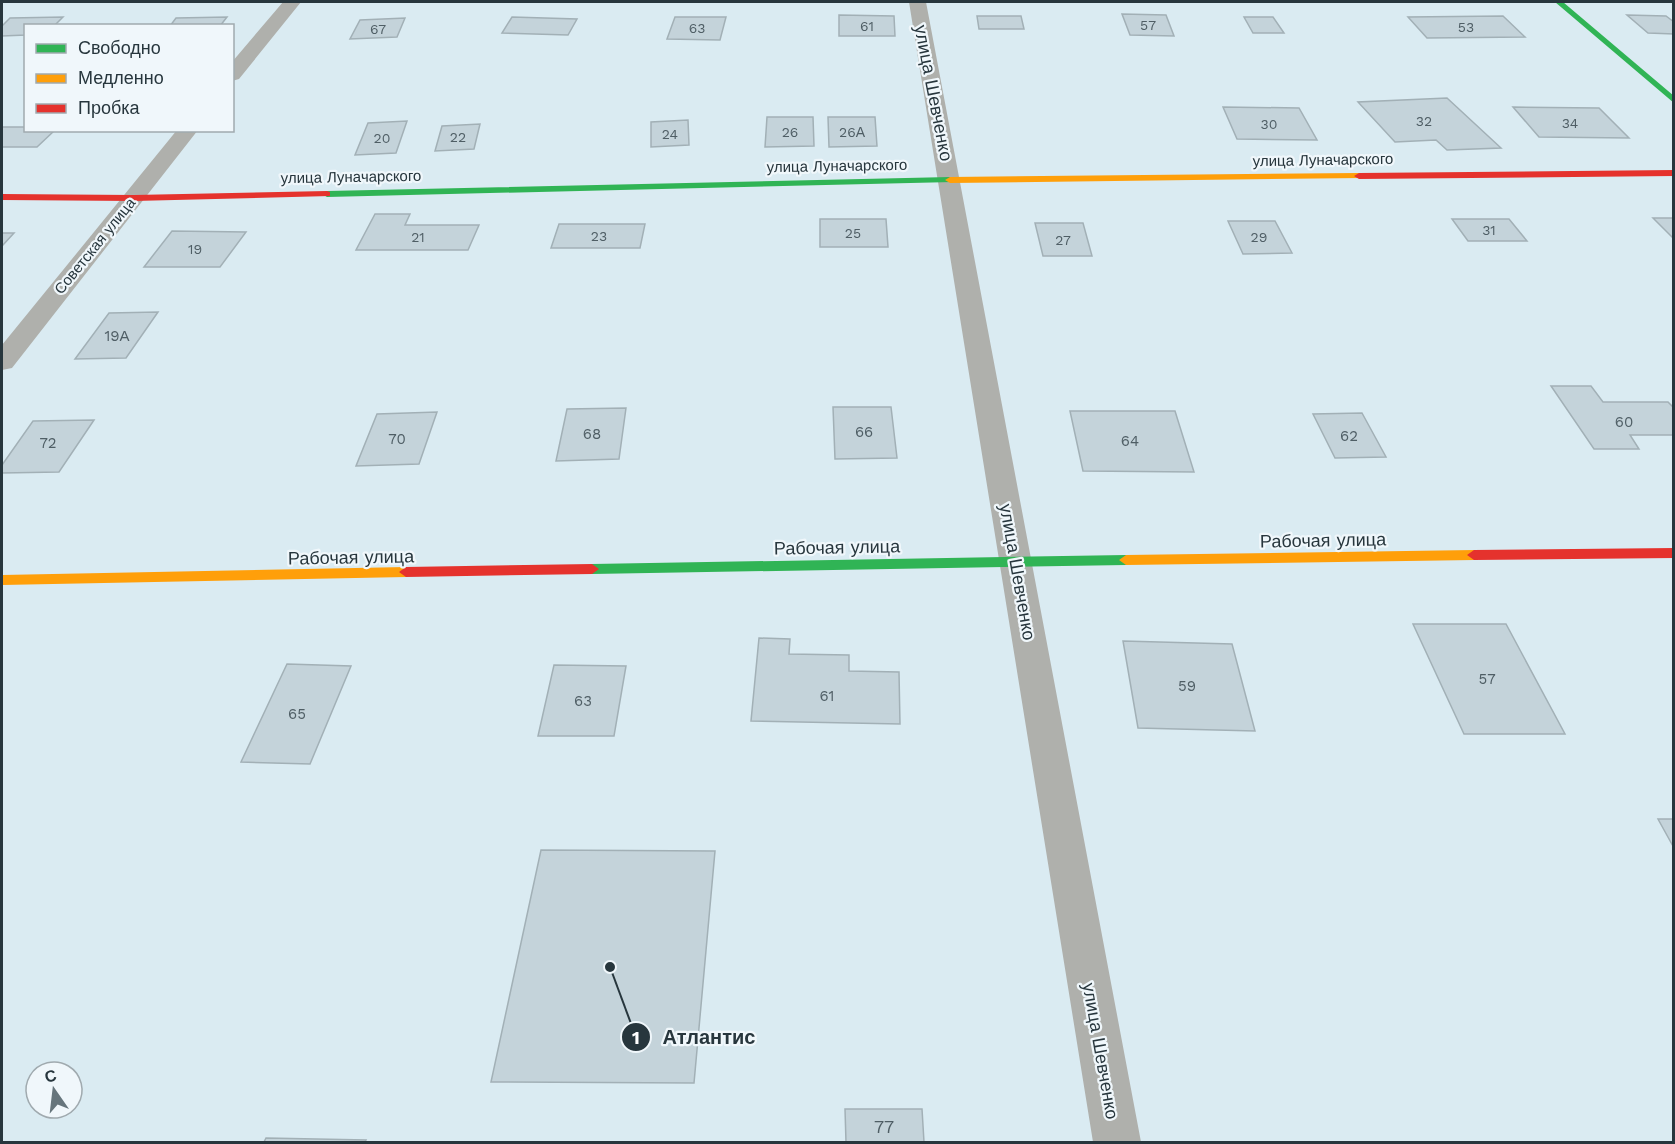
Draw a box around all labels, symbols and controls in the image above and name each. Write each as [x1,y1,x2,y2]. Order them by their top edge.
house number: 57 [1140,17,1156,33]
house number: 61 [860,18,874,34]
house number: 53 [1458,19,1474,35]
house number: 63 [689,20,705,36]
house number: 67 [370,21,386,37]
street label: улица Шевченко [910,23,958,163]
legend [24,24,234,132]
text: Свободно [78,37,161,58]
text: Медленно [78,67,164,88]
text: Пробка [78,97,141,118]
house number: 32 [1416,113,1432,129]
house number: 34 [1562,115,1578,131]
house number: 30 [1261,116,1277,132]
house number: 26 [782,124,798,140]
house number: 26А [839,124,866,140]
house number: 24 [662,126,678,142]
house number: 22 [450,129,466,145]
house number: 20 [374,130,390,146]
street label: улица Луначарского [1252,150,1394,170]
street label: улица Луначарского [766,156,908,176]
street label: улица Луначарского [280,167,422,187]
street label: Советская улица [51,194,140,298]
house number: 31 [1482,222,1496,238]
house number: 25 [845,225,861,241]
house number: 23 [591,228,607,244]
house number: 21 [411,229,425,245]
house number: 29 [1251,229,1267,245]
house number: 27 [1055,232,1071,248]
house number: 19 [188,241,202,257]
house number: 19А [104,327,130,345]
house number: 60 [1615,413,1633,431]
house number: 66 [855,423,873,441]
house number: 68 [583,425,601,443]
house number: 62 [1340,427,1358,445]
house number: 70 [388,430,406,448]
house number: 64 [1121,432,1139,450]
house number: 72 [39,434,57,452]
street label: улица Шевченко [996,502,1040,642]
street label: Рабочая улица [1260,528,1387,552]
street label: Рабочая улица [774,535,901,559]
street label: Рабочая улица [288,545,415,569]
house number: 57 [1478,670,1496,688]
house number: 59 [1178,677,1196,695]
house number: 61 [820,687,834,705]
house number: 63 [574,692,592,710]
house number: 65 [288,705,306,723]
street label: улица Шевченко [1079,981,1123,1121]
callout: Атлантис [621,1018,768,1056]
text: Атлантис [663,1025,755,1049]
text: 1 [632,1027,640,1048]
north arrow [24,1060,84,1120]
text: С [43,1065,59,1087]
house number: 77 [874,1116,894,1137]

